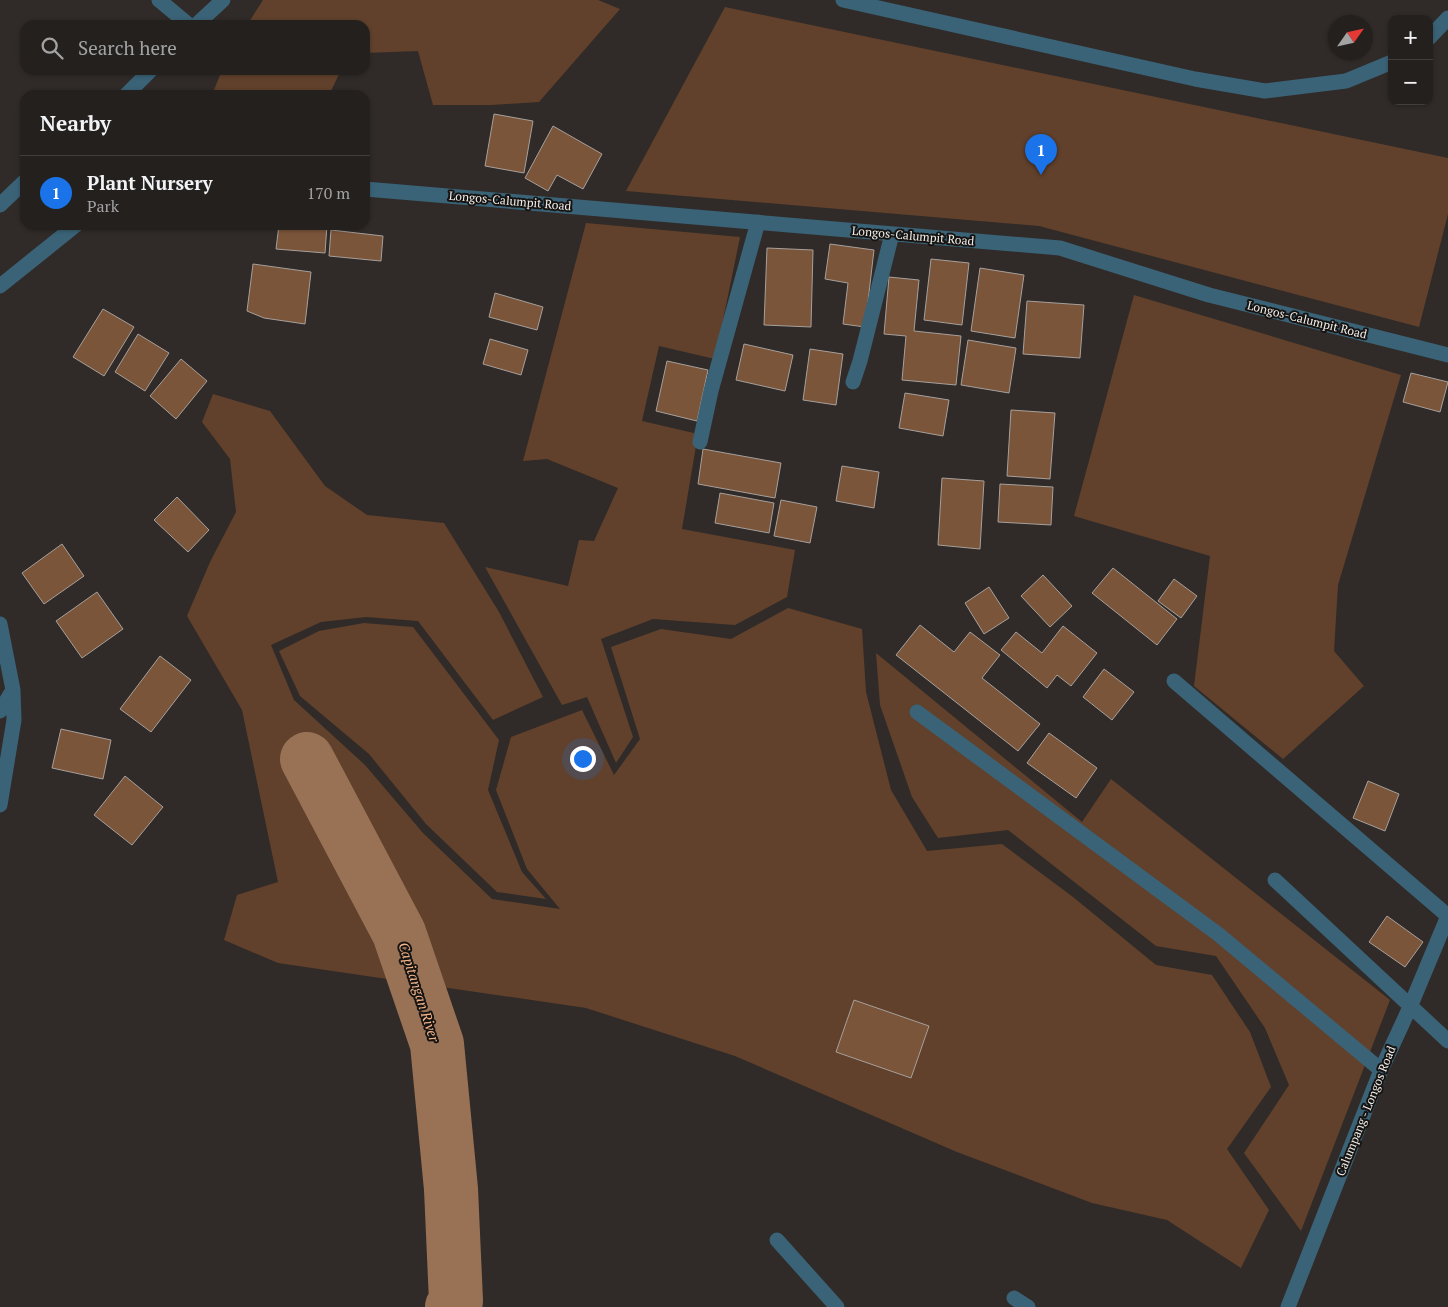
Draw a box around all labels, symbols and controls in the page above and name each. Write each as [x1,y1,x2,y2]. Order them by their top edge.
north arrow [1328,15,1373,60]
map controls [1388,15,1433,105]
button: + [1388,15,1433,60]
search box [20,20,370,75]
icon: search [38,34,66,62]
text: Search here [78,35,177,60]
button: − [1388,60,1433,105]
text: Nearby [40,109,111,137]
pin: 1 [1025,134,1057,175]
text: Plant Nursery [87,170,213,195]
text: 1 [51,182,61,204]
text: 170 m [307,182,350,204]
street label: Longos-Calumpit Road [448,188,572,213]
text: Park [87,195,119,217]
street label: Longos-Calumpit Road [851,223,975,248]
street label: Longos-Calumpit Road [1246,297,1369,342]
your location [570,746,596,772]
water label: Capitangan River [394,940,445,1045]
street label: Calumpang - Longos Road [1333,1043,1399,1178]

